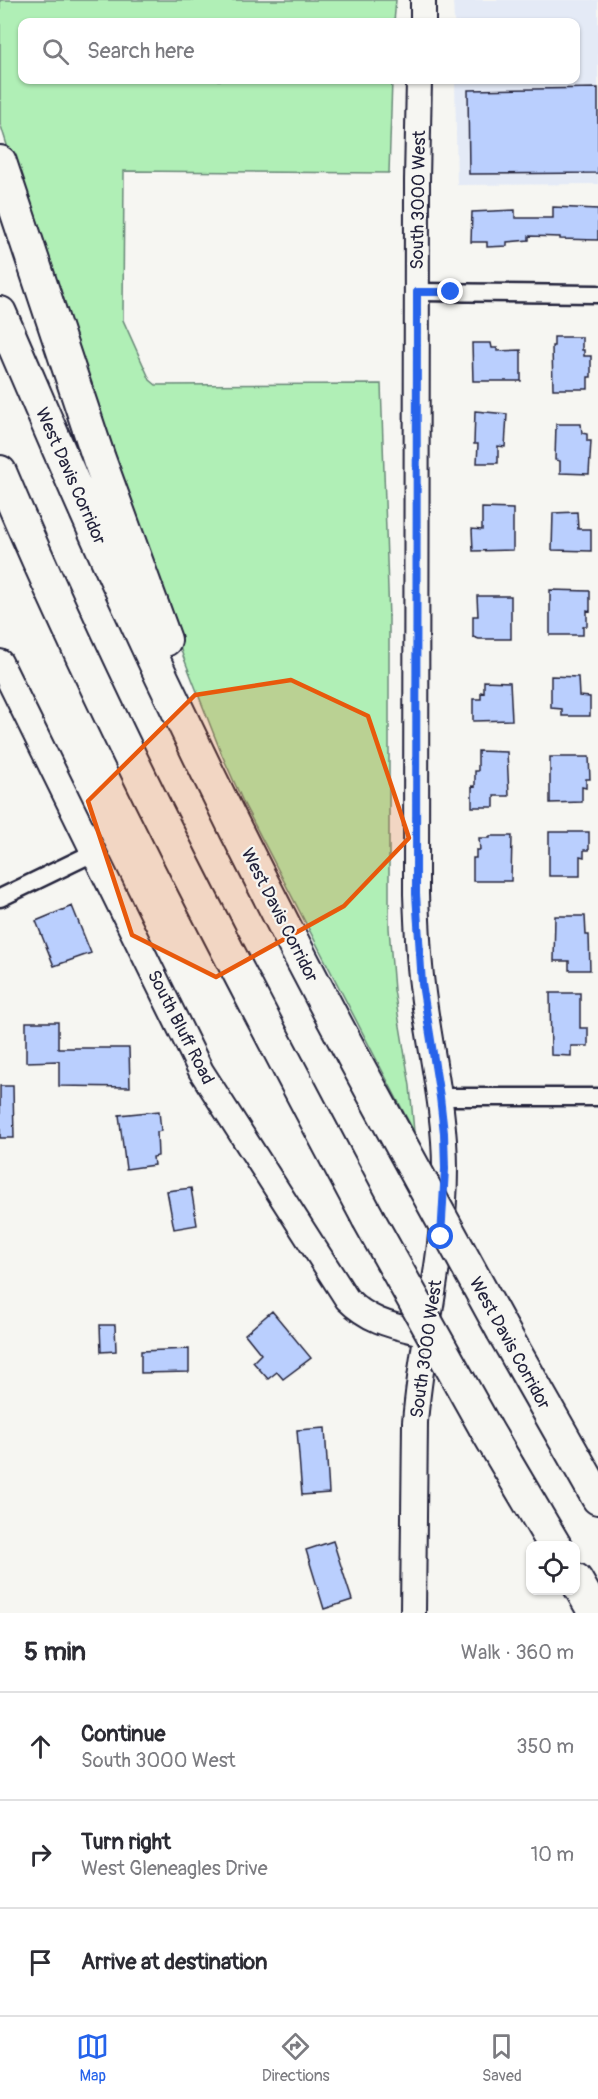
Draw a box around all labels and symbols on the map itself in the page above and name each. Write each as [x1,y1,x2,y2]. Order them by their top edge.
street label: South 3000 West [406,129,431,270]
route end [437,278,463,304]
street label: West Davis Corridor [30,404,111,549]
street label: West Davis Corridor [236,844,324,987]
street label: South Bluff Road [142,966,219,1088]
route start [427,1223,453,1249]
street label: West Davis Corridor [464,1273,556,1414]
street label: South 3000 West [405,1278,448,1420]

